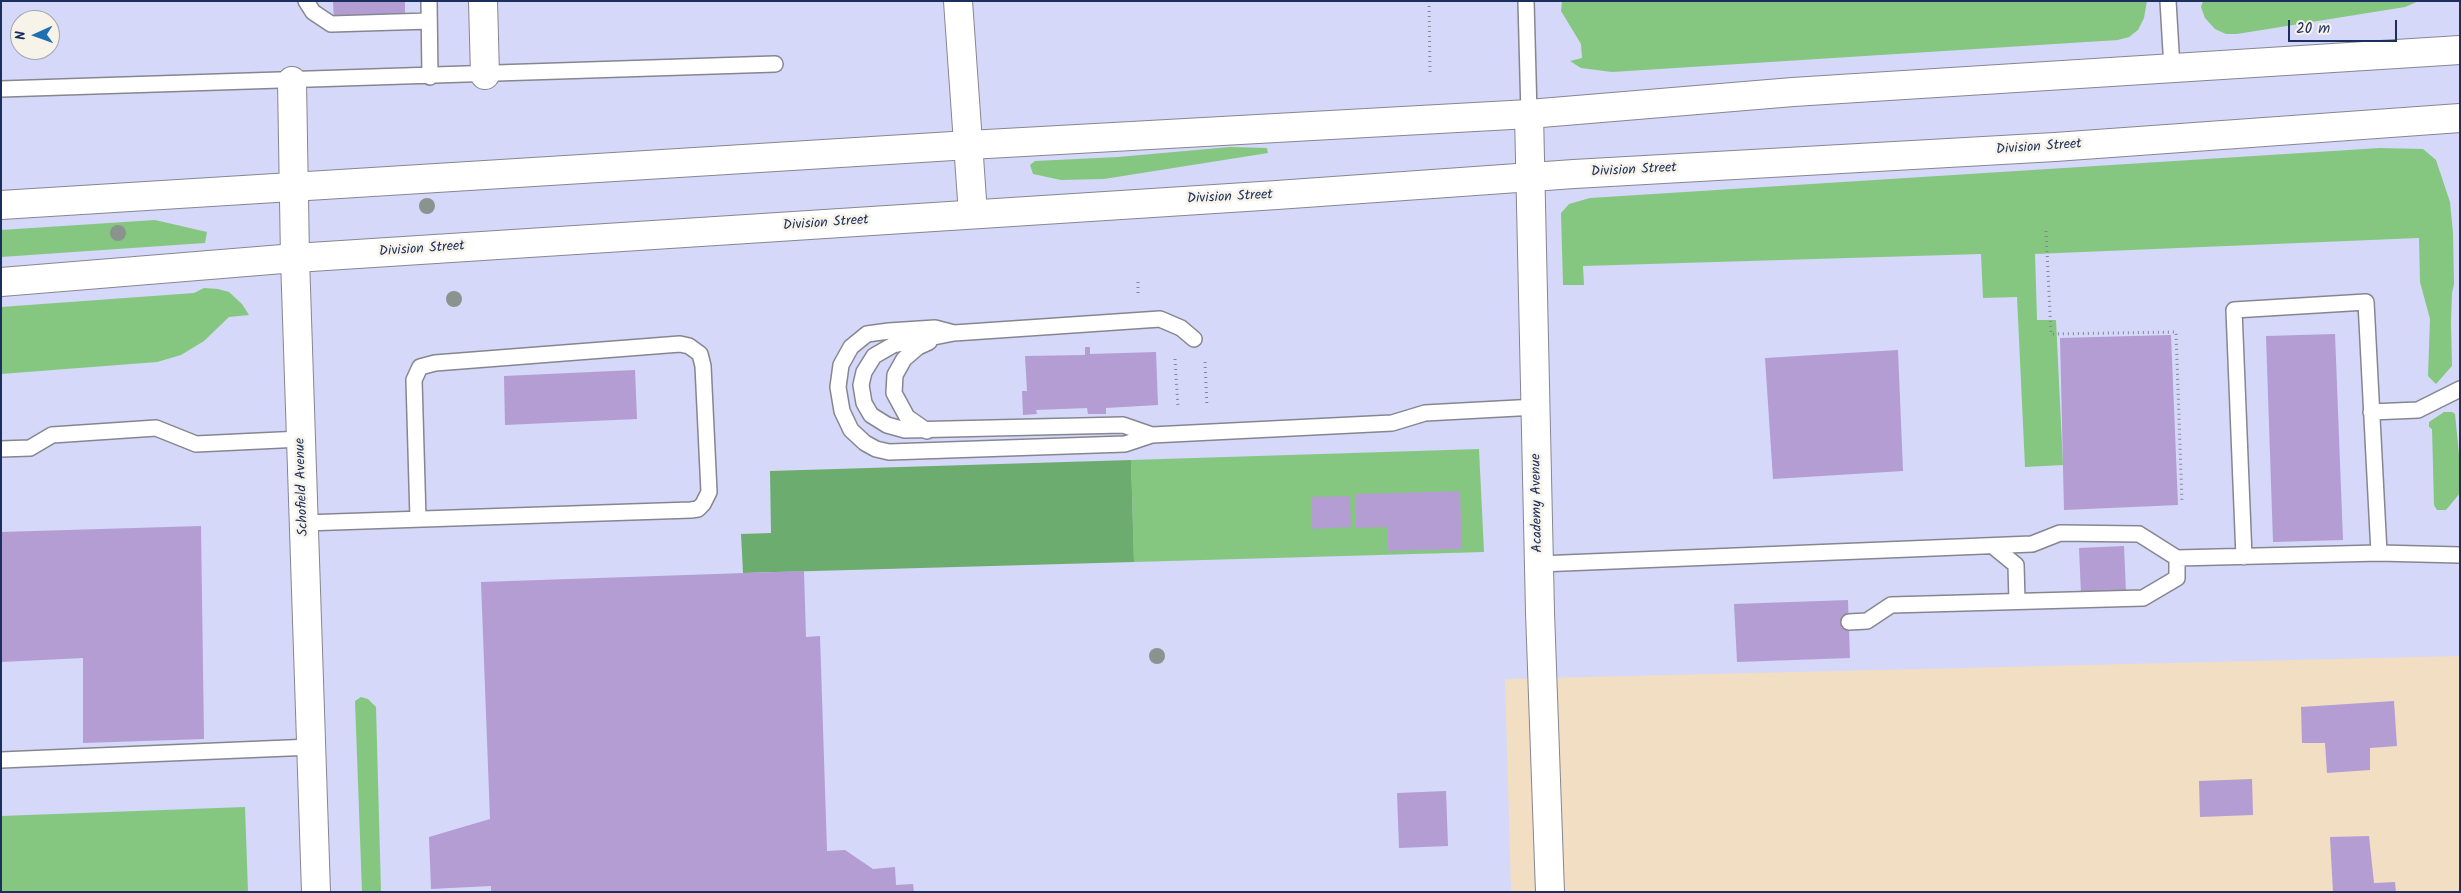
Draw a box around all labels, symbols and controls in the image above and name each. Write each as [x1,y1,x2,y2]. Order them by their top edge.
north arrow [10,10,60,60]
scale bar [2291,10,2400,42]
text: 20 m [2296,17,2330,41]
text: N [10,31,32,40]
street label: Division Street [1996,137,2082,159]
street label: Division Street [1591,160,1677,182]
street label: Division Street [1187,187,1273,209]
street label: Division Street [783,213,869,235]
street label: Division Street [379,239,465,261]
street label: Schofield Avenue [293,438,313,536]
street label: Academy Avenue [1529,453,1547,553]

